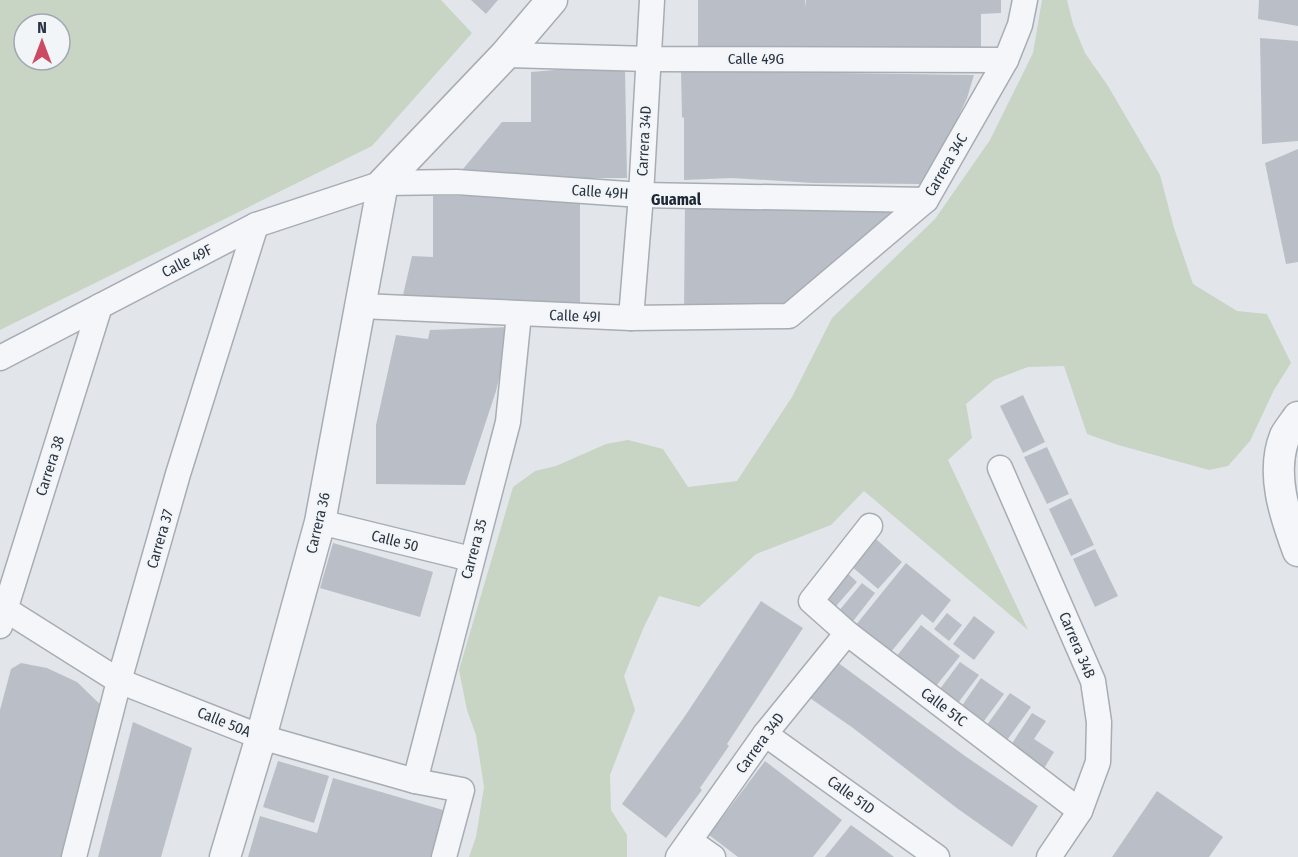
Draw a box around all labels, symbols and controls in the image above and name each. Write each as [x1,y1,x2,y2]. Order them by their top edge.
north arrow [12,12,72,72]
text: N [37,18,47,37]
street label: Calle 49G [728,50,784,68]
street label: Carrera 34D [633,105,655,177]
street label: Carrera 34C [921,130,971,200]
street label: Calle 49H [571,181,629,203]
district label: Guamal [651,190,702,209]
street label: Calle 49F [159,240,216,281]
street label: Calle 49I [549,306,601,326]
street label: Carrera 38 [32,434,68,498]
street label: Carrera 36 [302,491,334,555]
street label: Carrera 37 [143,507,177,571]
street label: Carrera 35 [457,517,491,581]
street label: Calle 50 [369,526,421,556]
street label: Carrera 34B [1055,609,1099,681]
street label: Calle 51C [917,684,971,730]
street label: Calle 50A [195,703,253,741]
street label: Carrera 34D [732,709,788,777]
street label: Calle 51D [824,772,878,818]

